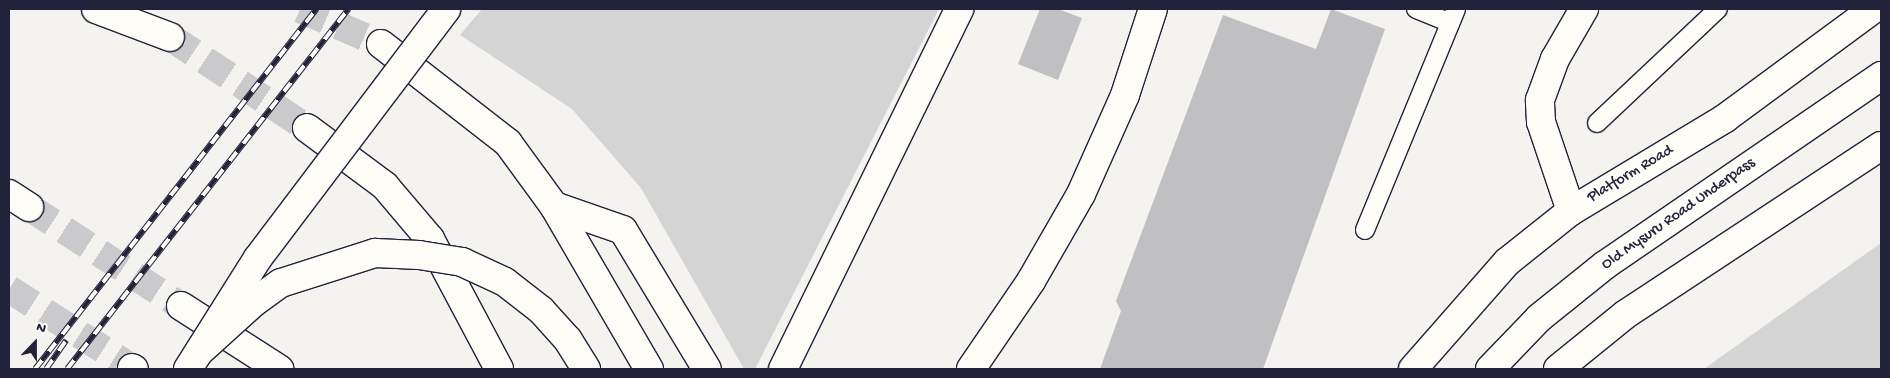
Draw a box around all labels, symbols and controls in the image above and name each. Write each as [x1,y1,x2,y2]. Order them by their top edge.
street label: Platform Road [1585,142,1677,208]
street label: Old Mysuru Road Underpass [1599,155,1759,275]
north arrow [10,318,60,368]
text: N [33,319,48,338]

